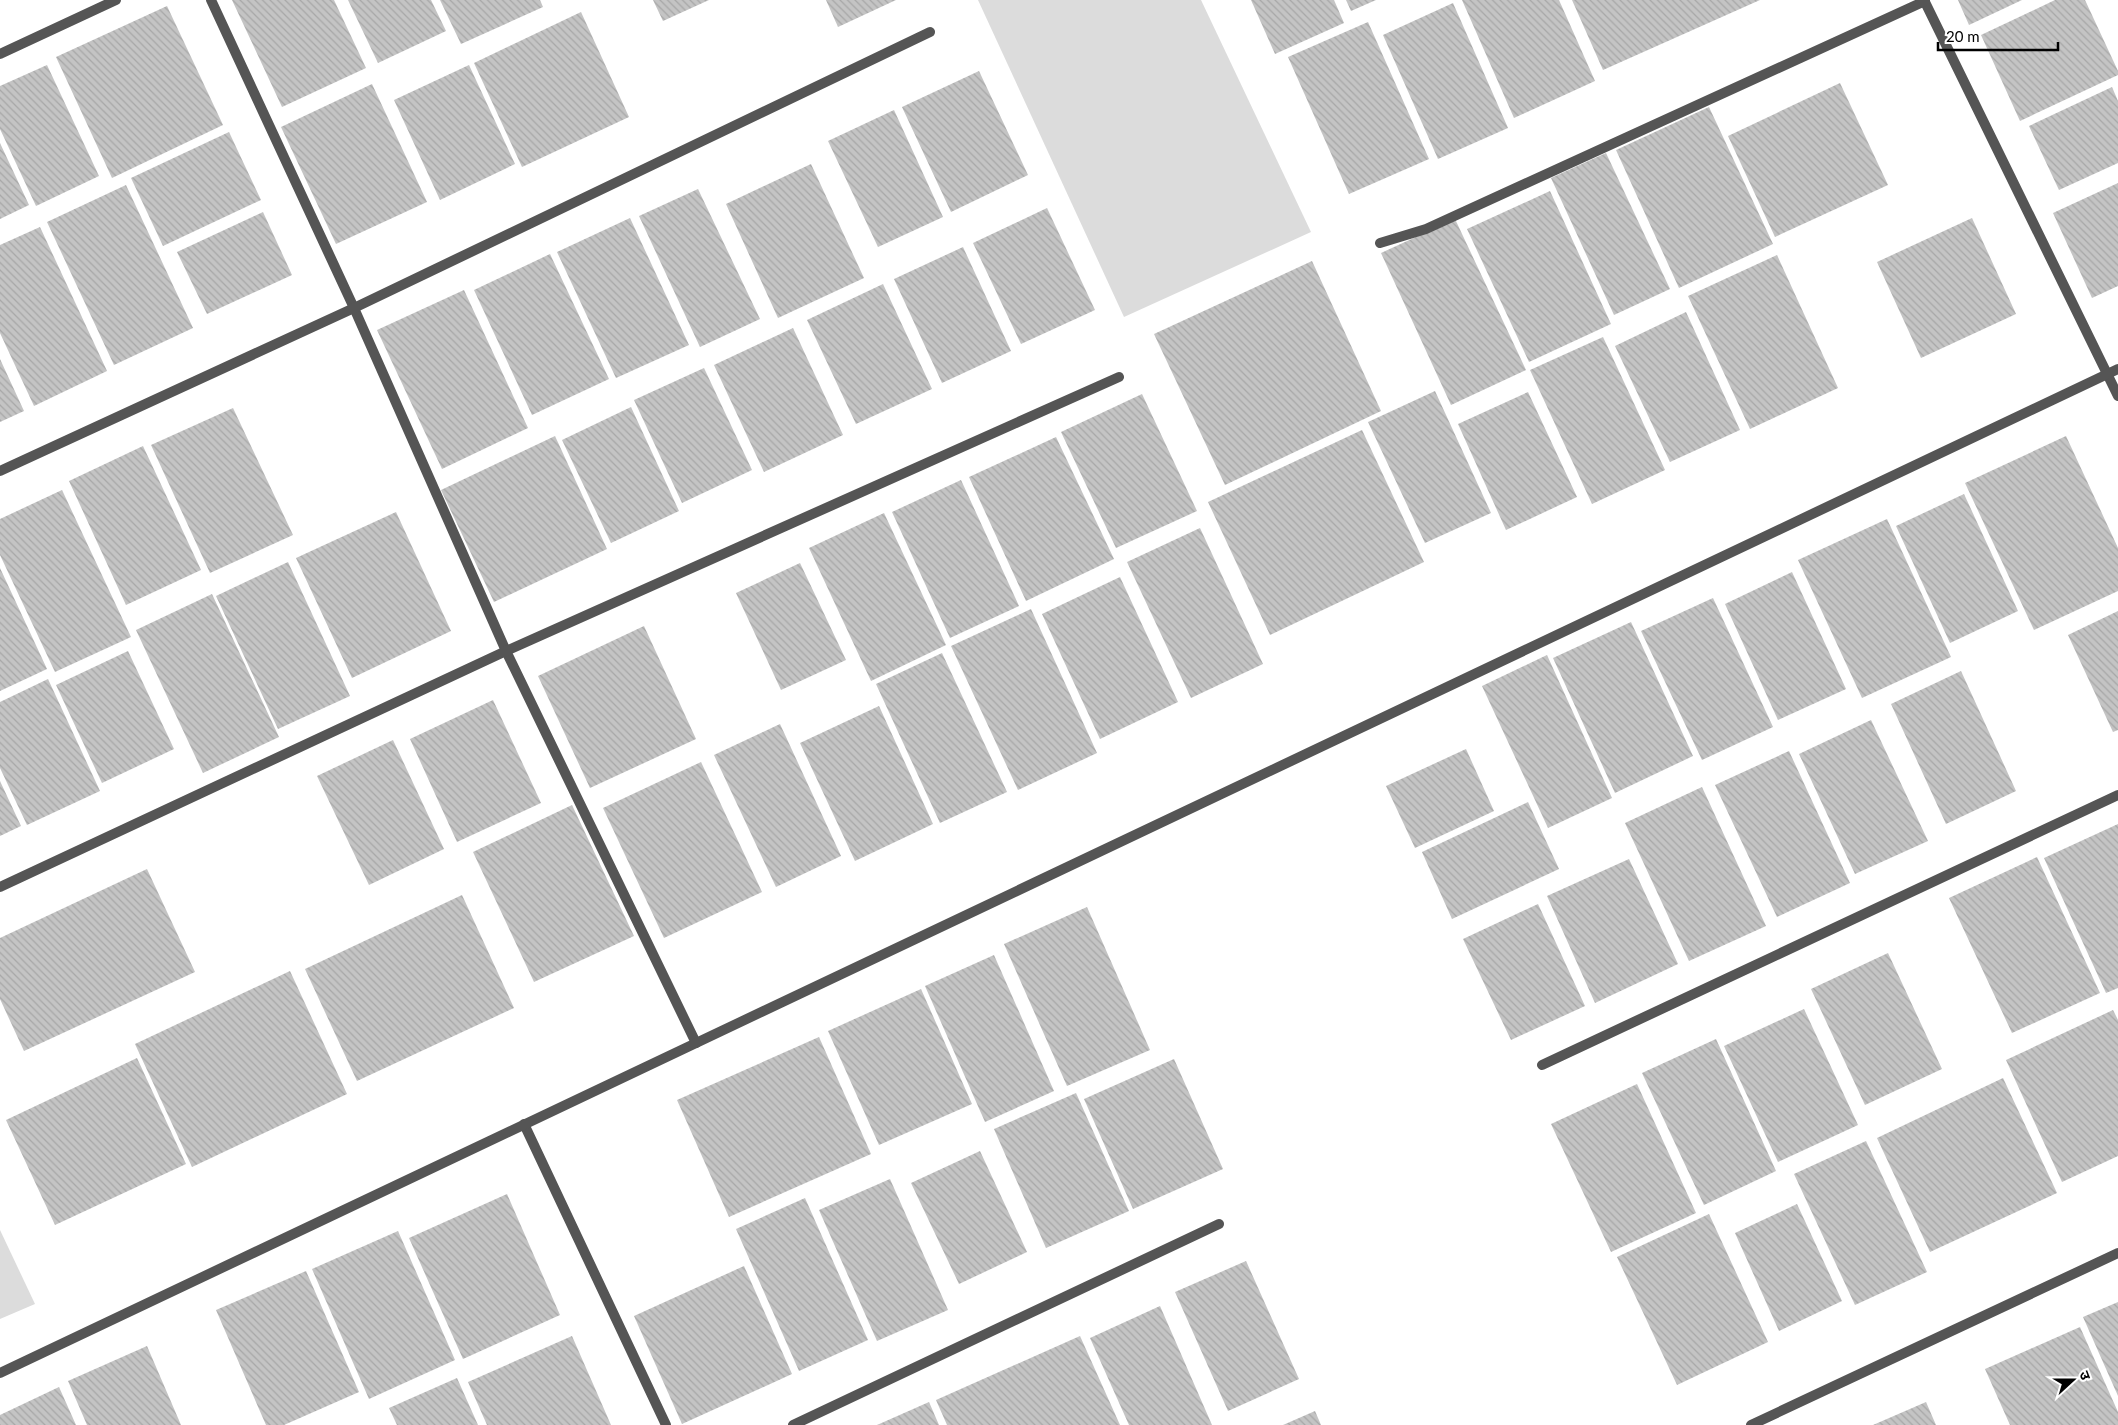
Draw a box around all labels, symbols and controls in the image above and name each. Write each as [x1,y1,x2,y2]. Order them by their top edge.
scale bar [1938,20,2058,52]
text: 20 m [1946,27,1980,45]
north arrow [2048,1355,2098,1405]
text: उ [2076,1368,2095,1383]

